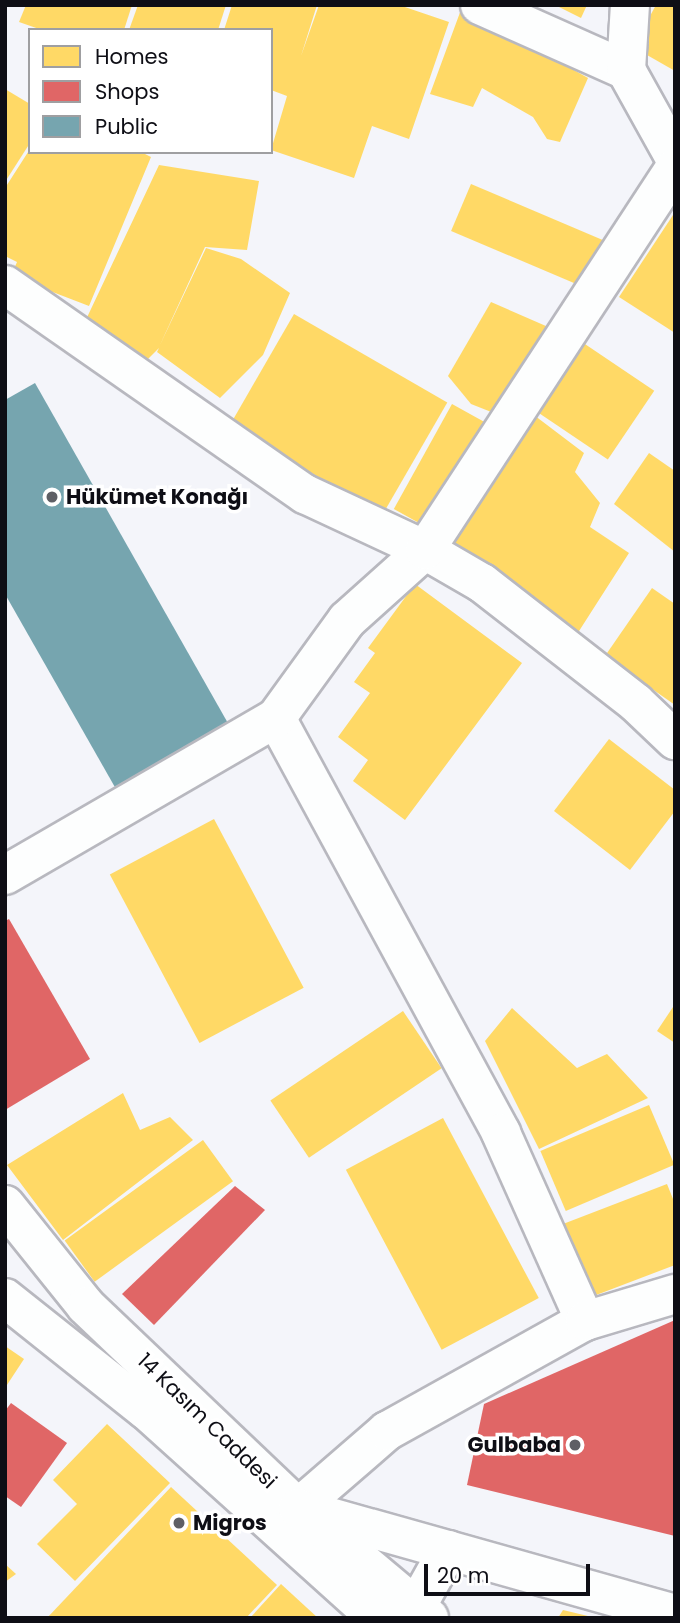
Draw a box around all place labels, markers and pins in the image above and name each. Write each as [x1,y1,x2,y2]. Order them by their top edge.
place label: Hükümet Konağı [66,484,248,510]
marker: Hükümet Konağı [44,489,60,505]
place label: Gulbaba [468,1432,561,1458]
marker: Gulbaba [567,1437,583,1453]
place label: Migros [193,1510,267,1536]
marker: Migros [171,1515,187,1531]

